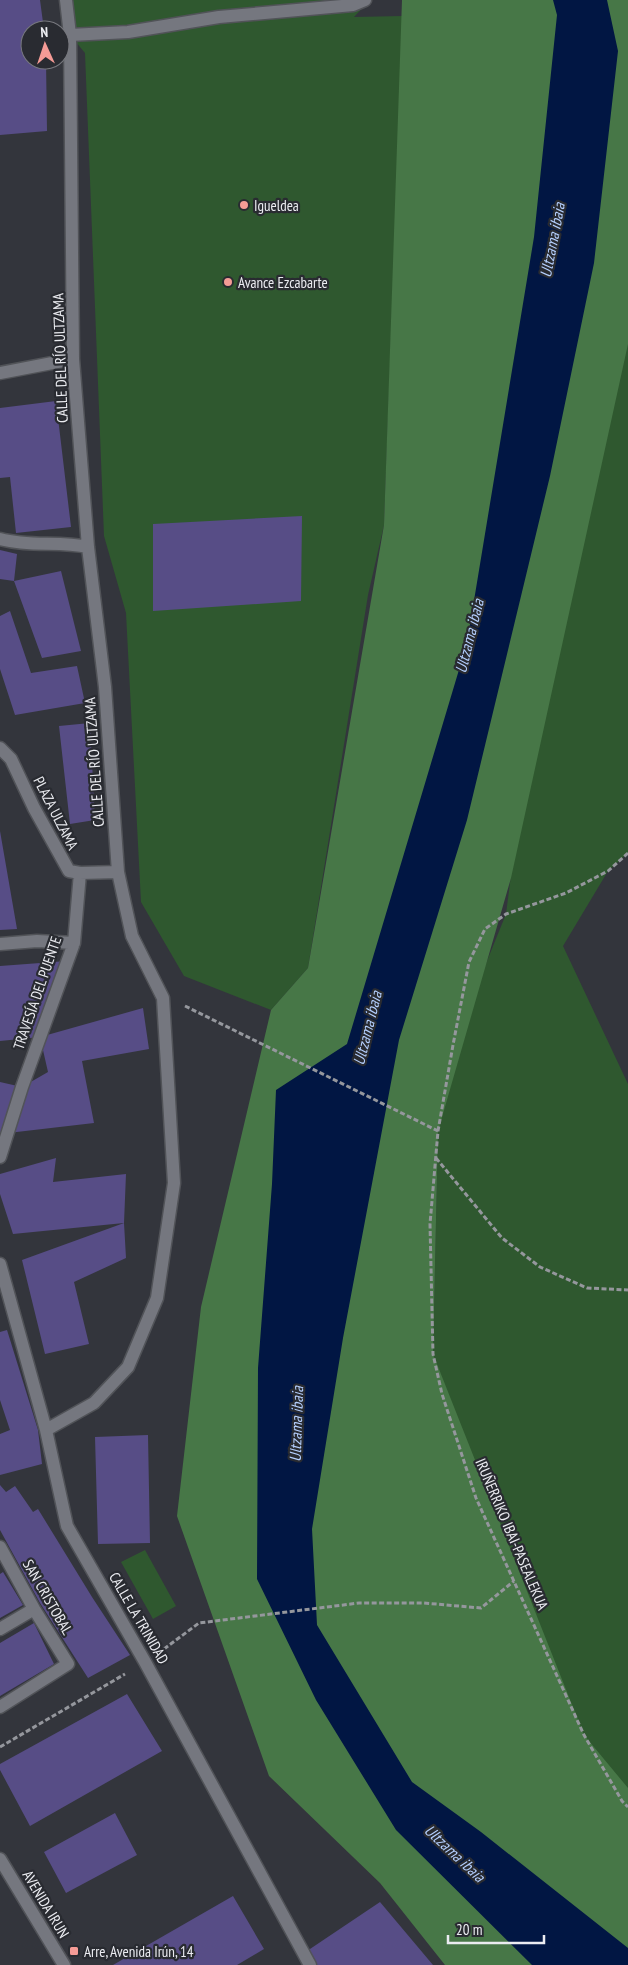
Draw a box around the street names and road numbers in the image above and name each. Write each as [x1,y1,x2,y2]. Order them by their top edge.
street label: CALLE DEL RÍO ULTZAMA [48,292,72,423]
street label: CALLE DEL RÍO ULTZAMA [80,696,108,827]
street label: PLAZA ULZAMA [29,773,83,854]
street label: TRAVESÍA DEL PUENTE [9,934,65,1052]
street label: IRUÑERRIKO IBAI-PASEALEKUA [471,1455,553,1614]
street label: SAN CRISTOBAL [19,1556,77,1639]
street label: CALLE LA TRINIDAD [105,1569,173,1667]
street label: AVENIDA IRUN [18,1867,74,1941]

